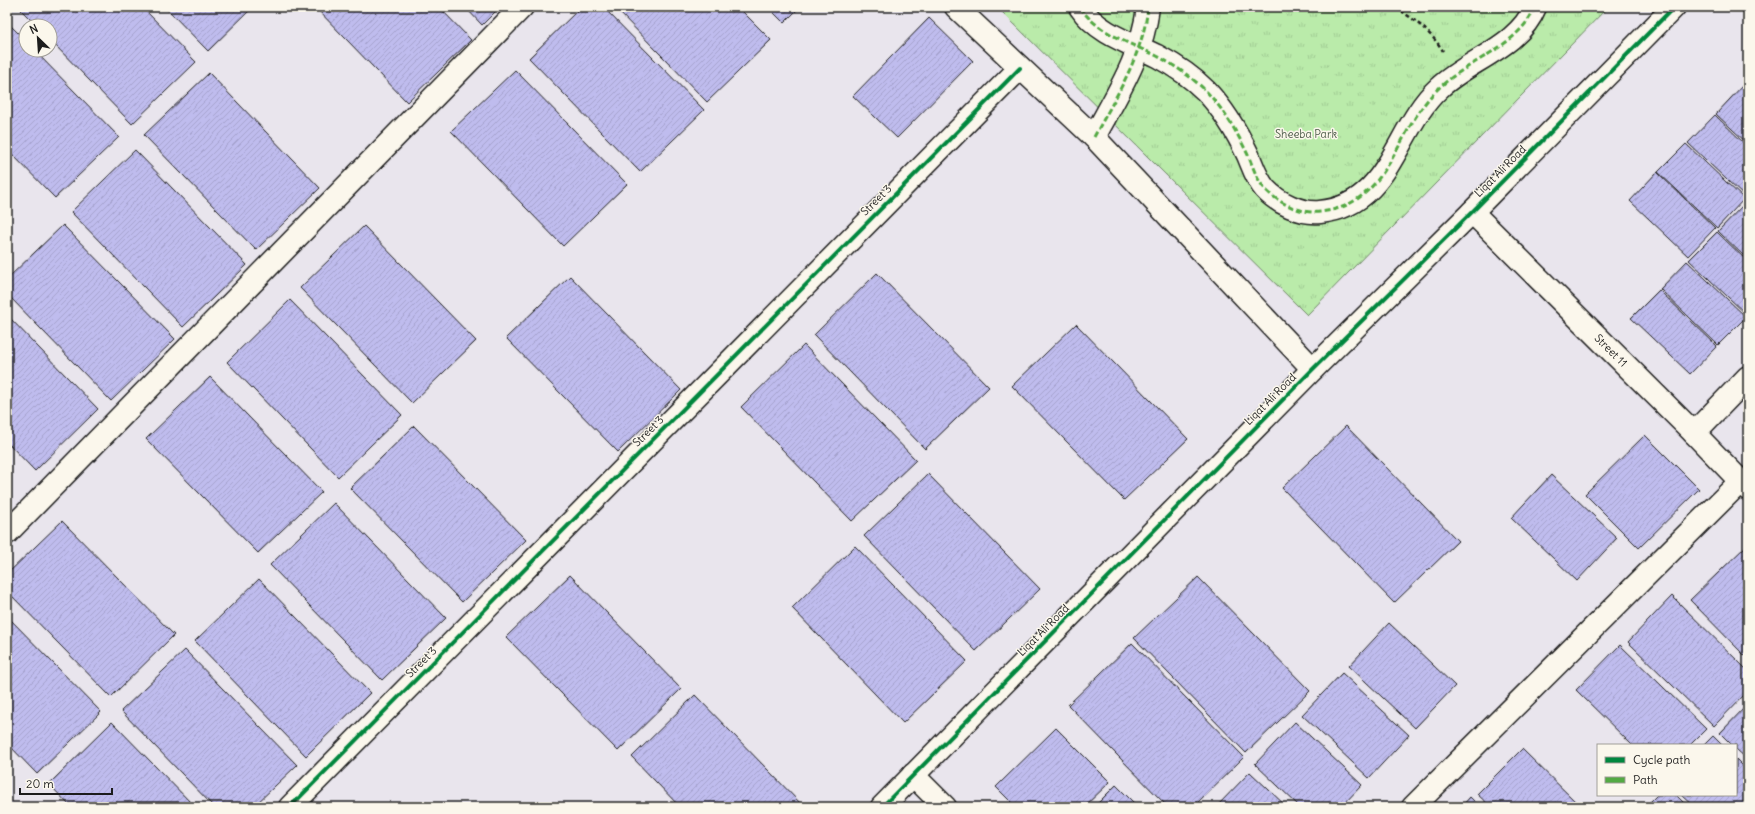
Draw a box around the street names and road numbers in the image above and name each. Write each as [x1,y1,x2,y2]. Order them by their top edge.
street label: Liqat Ali Road [1471,142,1529,200]
street label: Street 3 [858,182,894,218]
street label: Street 11 [1592,331,1630,370]
street label: Liqat Ali Road [1241,370,1299,428]
street label: Street 3 [630,413,666,449]
street label: Liqat Ali Road [1014,601,1072,659]
street label: Street 3 [403,644,439,680]

